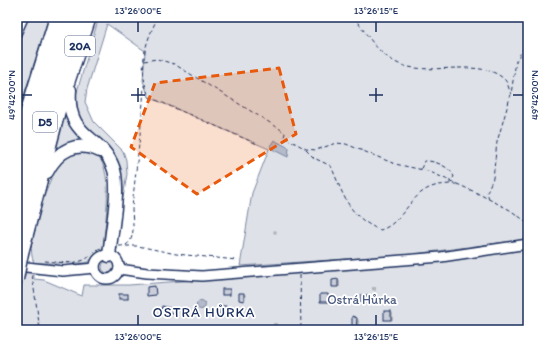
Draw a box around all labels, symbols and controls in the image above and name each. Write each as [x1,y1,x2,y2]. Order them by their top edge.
text: 13°26'00"E [115,4,162,17]
text: 13°26'15"E [354,4,399,17]
road number: 20A [65,36,95,56]
text: 49°42'00"N [5,70,18,120]
text: 49°42'00"N [528,70,541,120]
road number: D5 [33,112,57,132]
park label: Ostrá Hůrka [327,292,397,307]
district label: OSTRÁ HŮRKA [153,304,255,321]
text: 13°26'00"E [115,330,162,343]
text: 13°26'15"E [354,330,399,343]

